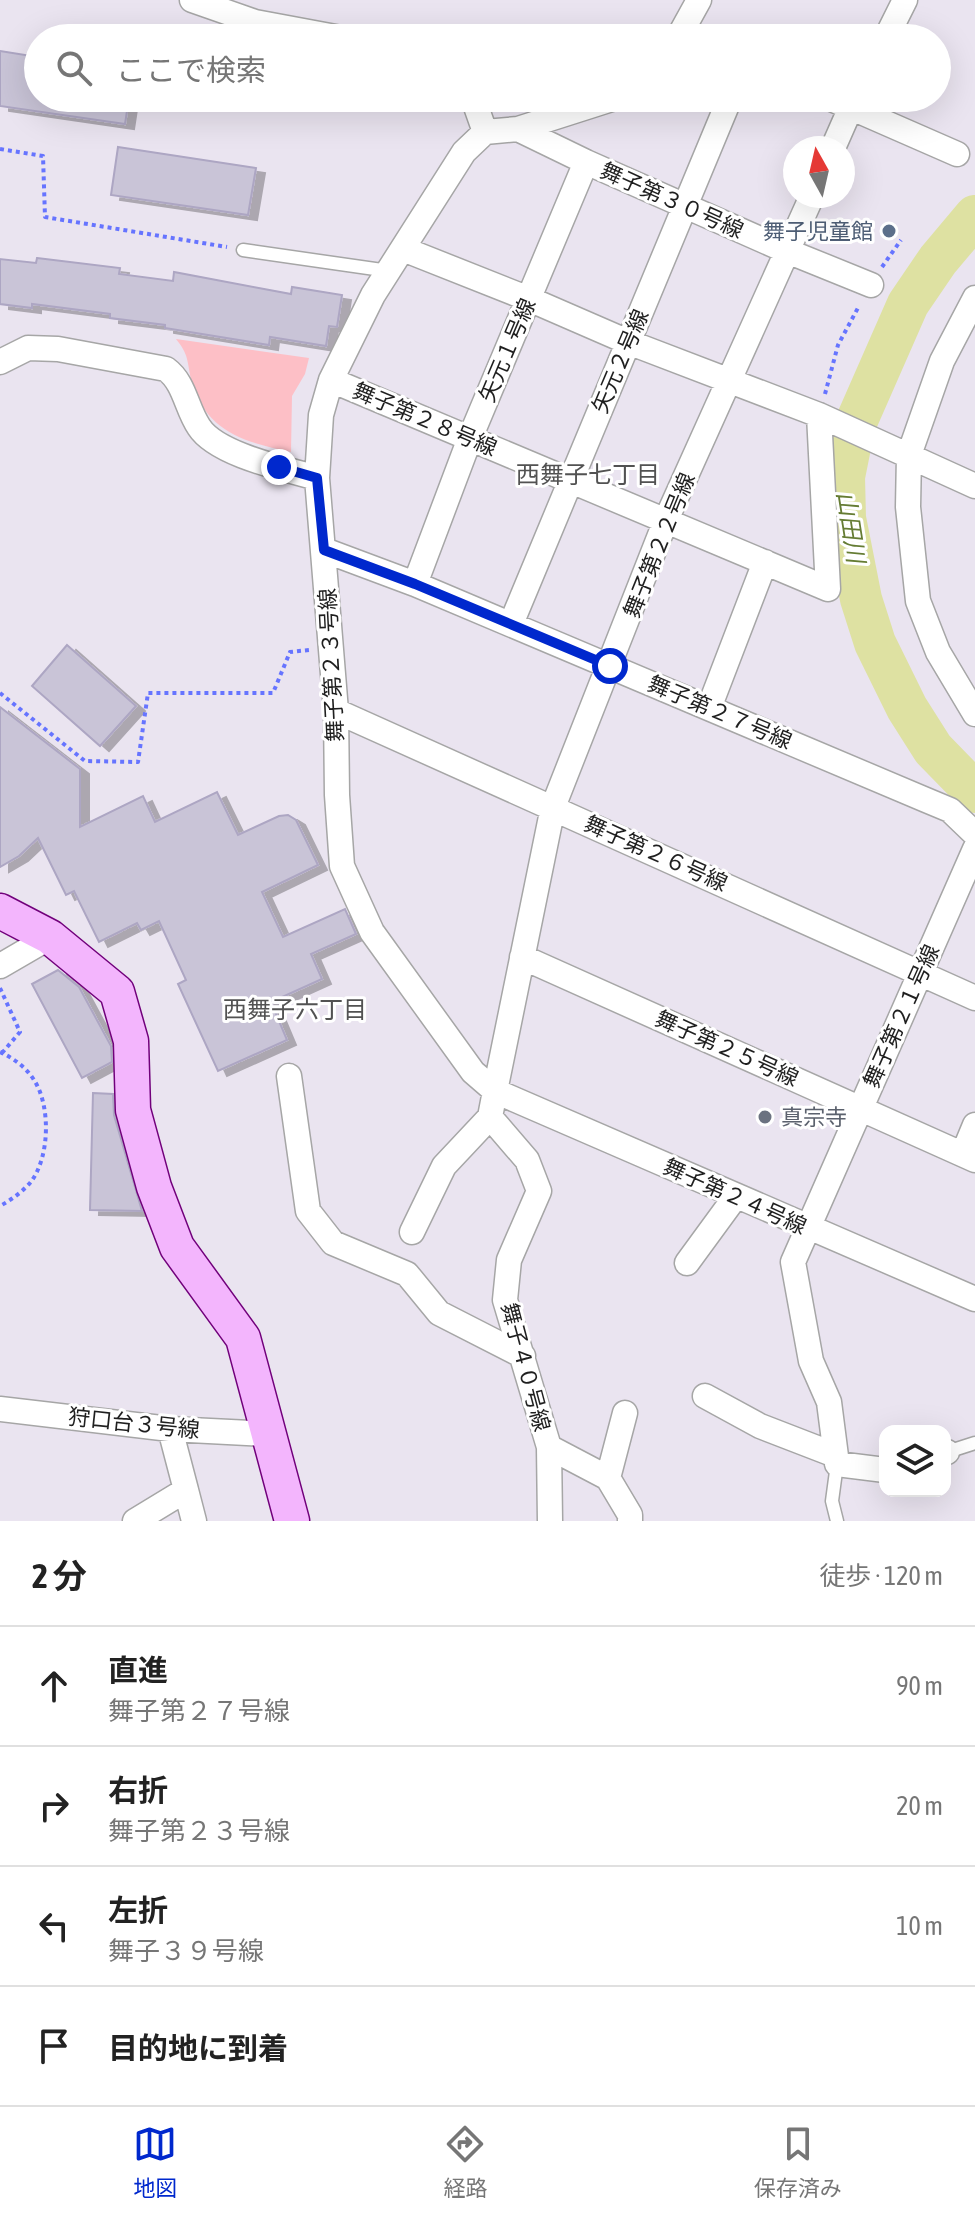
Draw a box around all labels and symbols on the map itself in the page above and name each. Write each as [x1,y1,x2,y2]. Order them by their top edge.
north arrow [783,136,855,208]
street label: 舞子第３０号線 [596,157,748,243]
place label: 舞子児童館 [763,218,873,244]
marker: 舞子児童館 [880,222,898,240]
street label: 矢元１号線 [474,294,540,406]
street label: 矢元２号線 [587,305,653,417]
street label: 舞子第２８号線 [349,377,501,461]
route end [261,449,297,485]
district label: 西舞子七丁目 [516,461,660,488]
street label: 舞子第２２号線 [618,469,700,621]
water label: 山田川 [832,489,870,568]
street label: 舞子第２３号線 [314,587,348,743]
route start [592,648,628,684]
street label: 舞子第２７号線 [644,670,796,754]
street label: 舞子第２６号線 [580,810,732,896]
street label: 舞子第２１号線 [858,940,944,1092]
district label: 西舞子六丁目 [223,996,367,1023]
street label: 舞子第２５号線 [651,1005,803,1091]
place label: 真宗寺 [781,1104,847,1130]
marker: 真宗寺 [756,1108,774,1126]
street label: 舞子第２４号線 [659,1153,811,1239]
street label: 舞子４０号線 [496,1300,556,1434]
street label: 狩口台３号線 [67,1403,201,1443]

